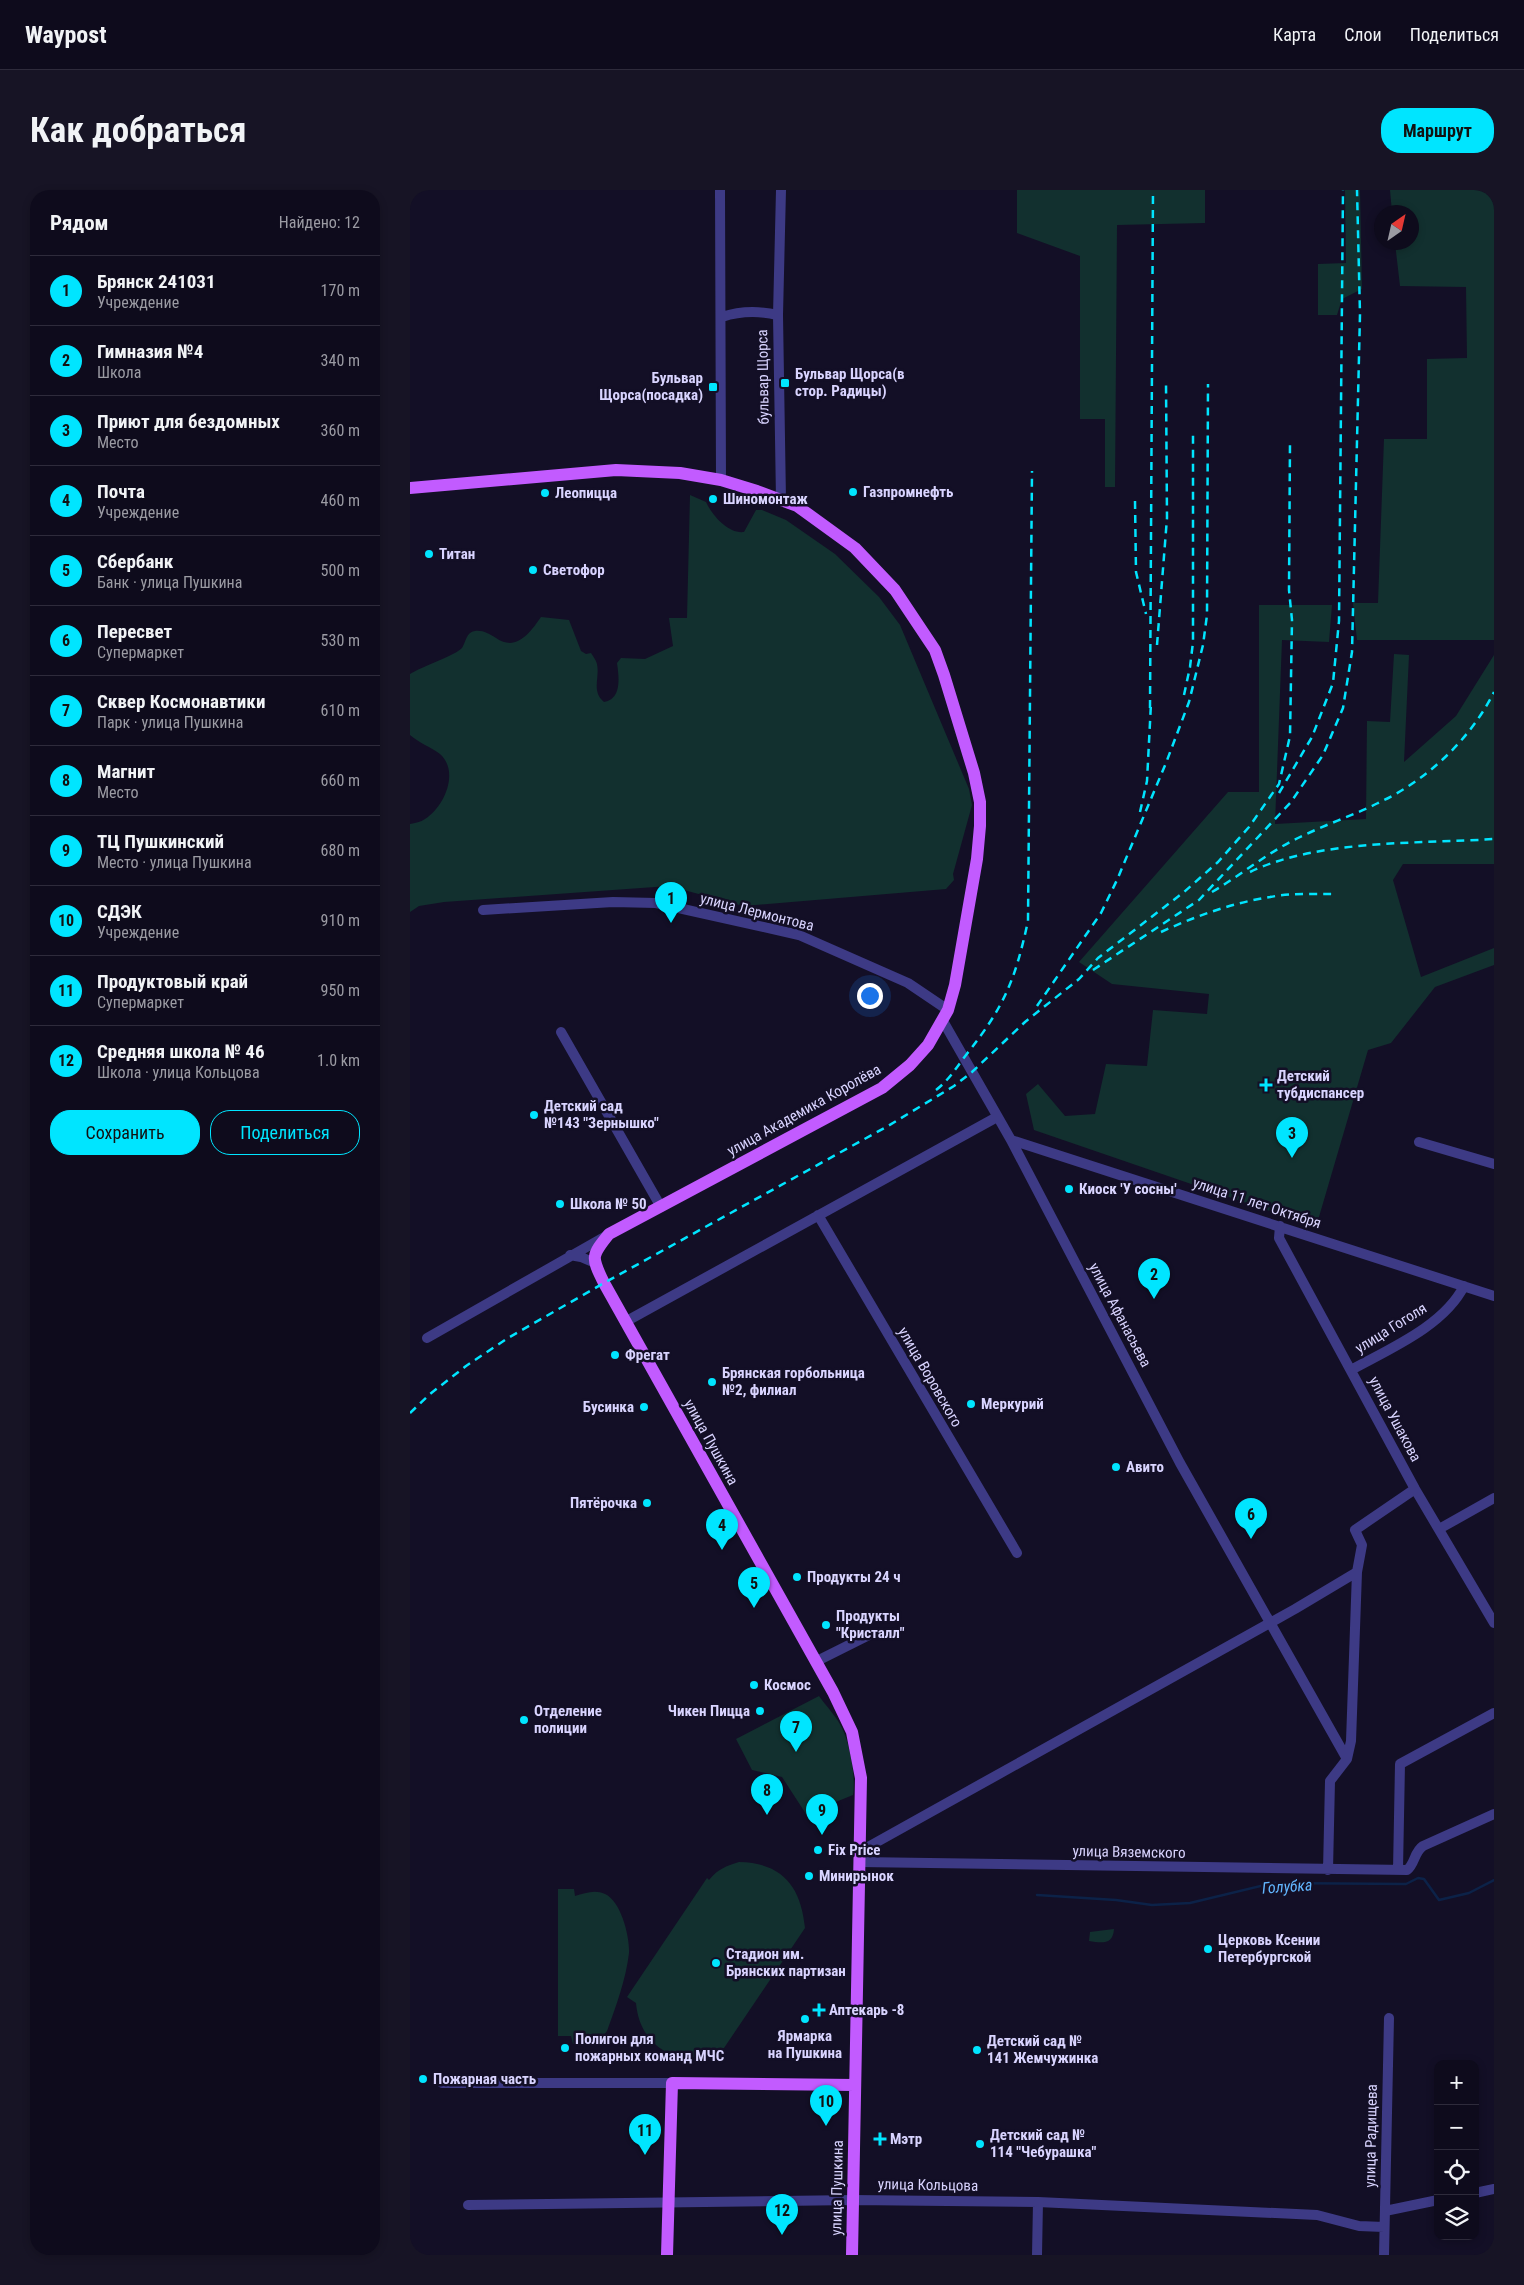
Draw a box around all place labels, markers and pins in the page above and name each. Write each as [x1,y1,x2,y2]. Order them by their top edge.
place label: Бульвар Щорса(в стор. Радицы) [795,365,905,400]
place label: Бульвар Щорса(посадка) [599,369,703,404]
marker: Бульвар Щорса(в стор. Радицы) [779,377,791,389]
marker: Бульвар Щорса(посадка) [707,381,719,393]
place label: Газпромнефть [863,483,954,501]
place label: Леопицца [555,484,617,502]
marker: Газпромнефть [847,486,859,498]
marker: Леопицца [539,487,551,499]
place label: Шиномонтаж [723,490,808,508]
marker: Шиномонтаж [707,493,719,505]
place label: Титан [439,545,475,563]
marker: Титан [423,548,435,560]
place label: Светофор [543,561,605,579]
marker: Светофор [527,564,539,576]
pin: 1 [655,882,687,923]
place label: Детский тубдиспансер [1277,1067,1364,1102]
marker: Детский тубдиспансер [1259,1078,1273,1092]
place label: Детский сад №143 "Зернышко" [544,1097,659,1132]
marker: Детский сад №143 "Зернышко" [528,1109,540,1121]
pin: 3 [1276,1117,1308,1158]
place label: Киоск 'У сосны' [1079,1180,1177,1198]
marker: Киоск 'У сосны' [1063,1183,1075,1195]
place label: Школа № 50 [570,1195,647,1213]
marker: Школа № 50 [554,1198,566,1210]
pin: 2 [1138,1258,1170,1299]
place label: Фрегат [625,1346,670,1364]
marker: Фрегат [609,1349,621,1361]
place label: Брянская горбольница №2, филиал [722,1364,865,1399]
marker: Брянская горбольница №2, филиал [706,1376,718,1388]
place label: Меркурий [981,1395,1044,1413]
place label: Бусинка [583,1398,634,1416]
marker: Меркурий [965,1398,977,1410]
marker: Бусинка [638,1401,650,1413]
place label: Авито [1126,1458,1164,1476]
marker: Авито [1110,1461,1122,1473]
place label: Пятёрочка [570,1494,637,1512]
marker: Пятёрочка [641,1497,653,1509]
pin: 6 [1235,1498,1267,1539]
pin: 4 [706,1509,738,1550]
pin: 5 [738,1567,770,1608]
place label: Продукты 24 ч [807,1568,901,1586]
marker: Продукты 24 ч [791,1571,803,1583]
place label: Продукты "Кристалл" [836,1607,905,1642]
marker: Продукты "Кристалл" [820,1619,832,1631]
place label: Космос [764,1676,811,1694]
marker: Космос [748,1679,760,1691]
place label: Отделение полиции [534,1702,602,1737]
place label: Чикен Пицца [668,1702,750,1720]
marker: Чикен Пицца [754,1705,766,1717]
pin: 7 [780,1711,812,1752]
marker: Отделение полиции [518,1714,530,1726]
pin: 8 [751,1774,783,1815]
pin: 9 [806,1794,838,1835]
place label: Fix Price [828,1841,881,1859]
marker: Fix Price [812,1844,824,1856]
place label: Минирынок [819,1867,894,1885]
marker: Минирынок [803,1870,815,1882]
place label: Церковь Ксении Петербургской [1218,1931,1320,1966]
marker: Церковь Ксении Петербургской [1202,1943,1214,1955]
place label: Стадион им. Брянских партизан [726,1945,846,1980]
marker: Стадион им. Брянских партизан [710,1957,722,1969]
place label: Аптекарь -8 [829,2001,904,2019]
marker: Аптекарь -8 [813,2004,825,2016]
marker: Ярмарка на Пушкина [799,2013,811,2025]
place label: Ярмарка на Пушкина [768,2027,842,2062]
place label: Полигон для пожарных команд МЧС [575,2030,725,2065]
place label: Детский сад № 141 Жемчужинка [987,2032,1098,2067]
marker: Полигон для пожарных команд МЧС [559,2042,571,2054]
marker: Детский сад № 141 Жемчужинка [971,2044,983,2056]
place label: Пожарная часть [433,2070,537,2088]
marker: Пожарная часть [417,2073,429,2085]
pin: 10 [810,2085,842,2126]
pin: 11 [629,2114,661,2155]
place label: Детский сад № 114 "Чебурашка" [990,2126,1096,2161]
place label: Мэтр [890,2130,922,2148]
marker: Мэтр [874,2133,886,2145]
marker: Детский сад № 114 "Чебурашка" [974,2138,986,2150]
pin: 12 [766,2194,798,2235]

